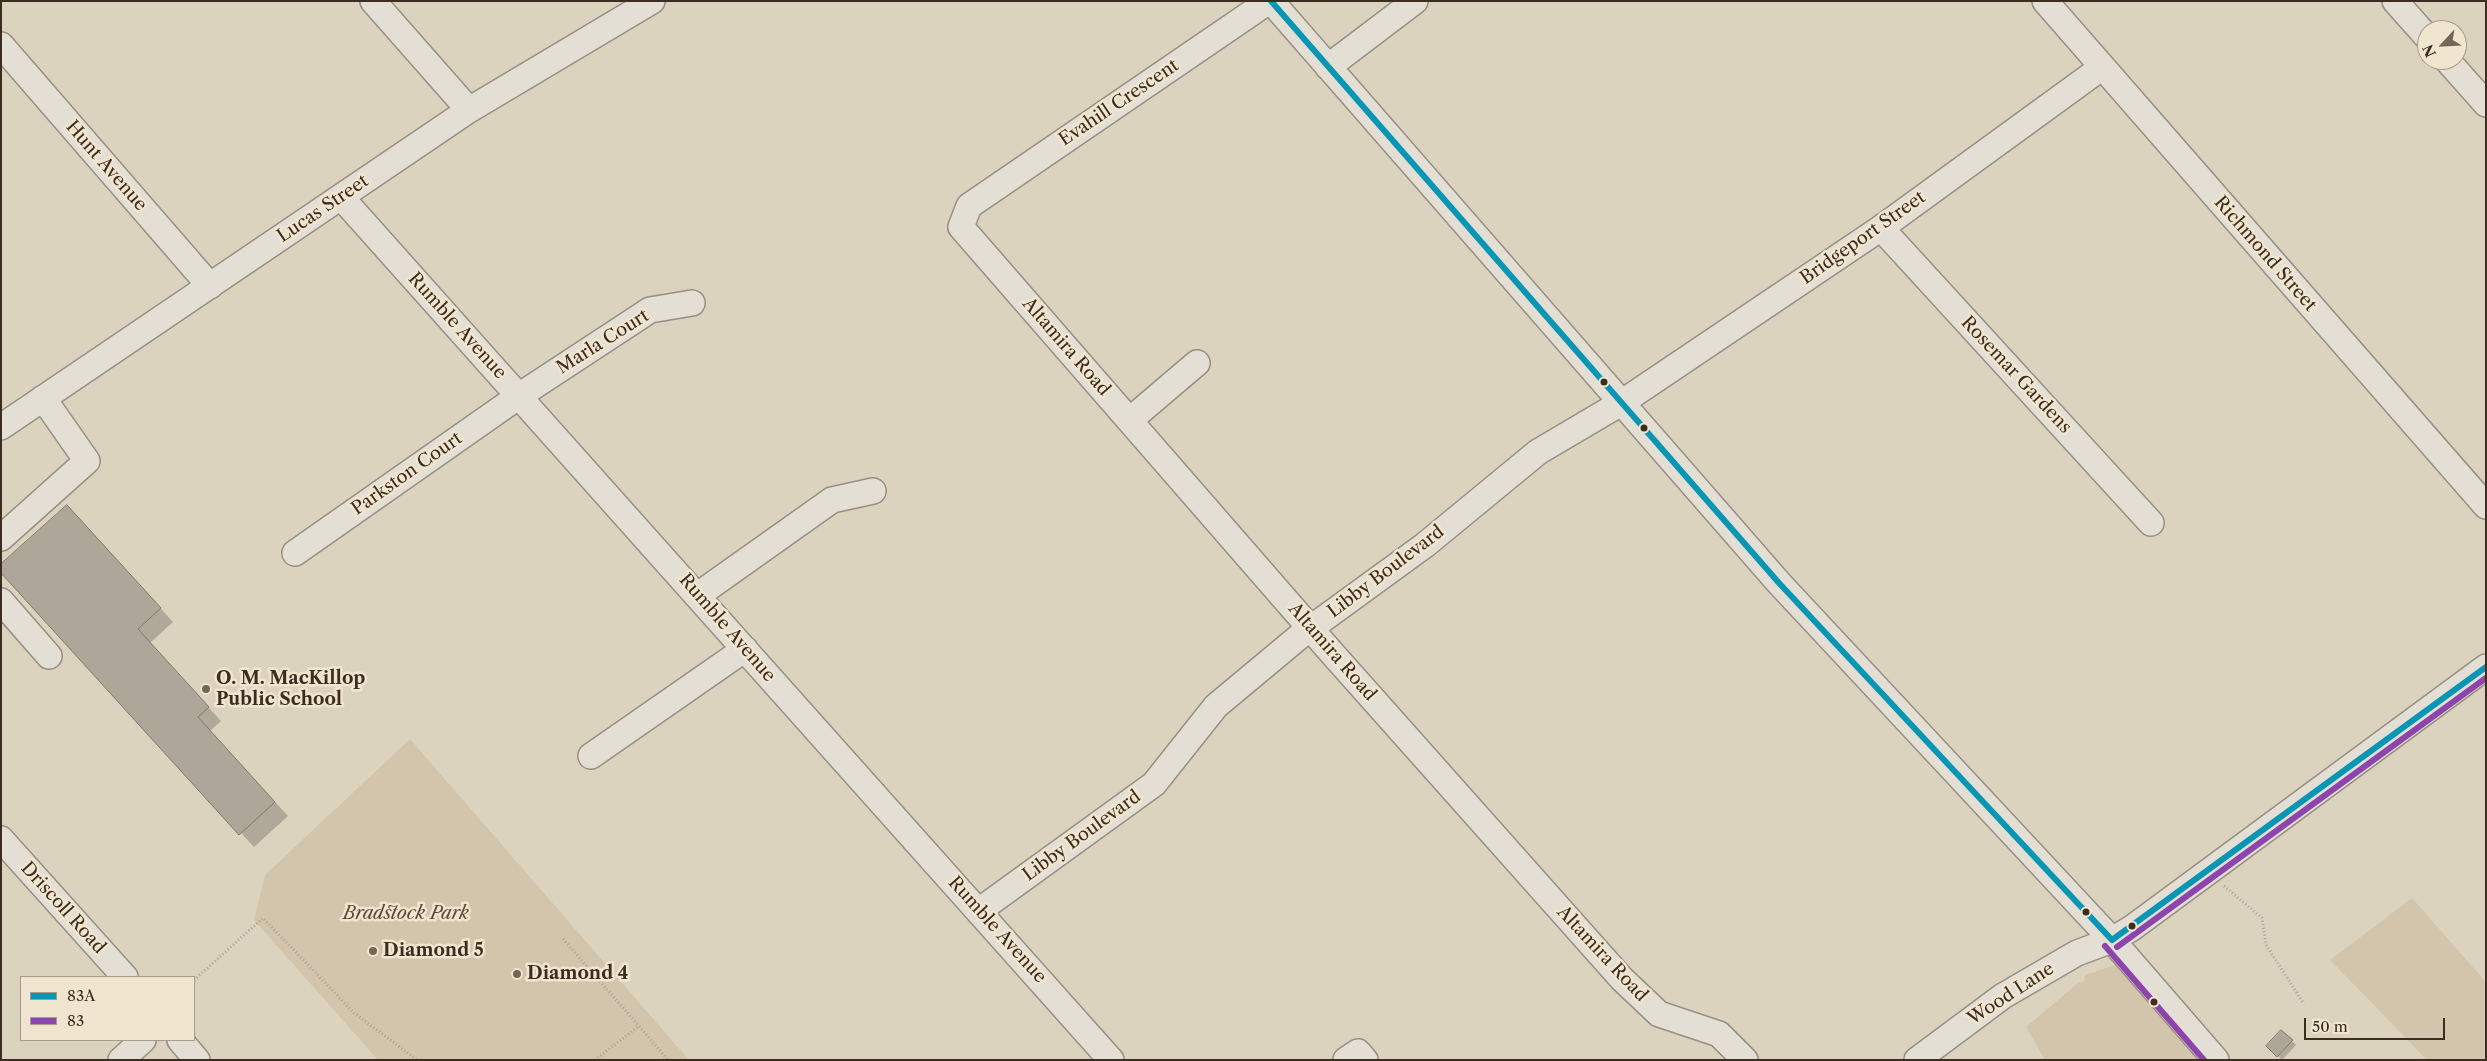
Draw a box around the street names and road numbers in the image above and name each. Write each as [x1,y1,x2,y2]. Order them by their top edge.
street label: Evahill Crescent [1055,55,1183,151]
street label: Hunt Avenue [61,116,151,216]
street label: Lucas Street [273,171,373,247]
street label: Bridgeport Street [1796,187,1930,289]
street label: Richmond Street [2209,192,2321,316]
street label: Rumble Avenue [403,268,511,384]
street label: Altamira Road [1017,293,1115,401]
street label: Marla Court [553,305,653,379]
street label: Rosemar Gardens [1956,312,2076,438]
street label: Parkston Court [347,428,467,520]
street label: Libby Boulevard [1324,521,1448,623]
street label: Rumble Avenue [674,570,780,686]
street label: Altamira Road [1283,598,1381,706]
street label: Libby Boulevard [1019,786,1145,886]
street label: Driscoll Road [16,858,110,958]
street label: Rumble Avenue [943,872,1051,988]
street label: Altamira Road [1552,902,1652,1006]
street label: Wood Lane [1964,958,2058,1030]

